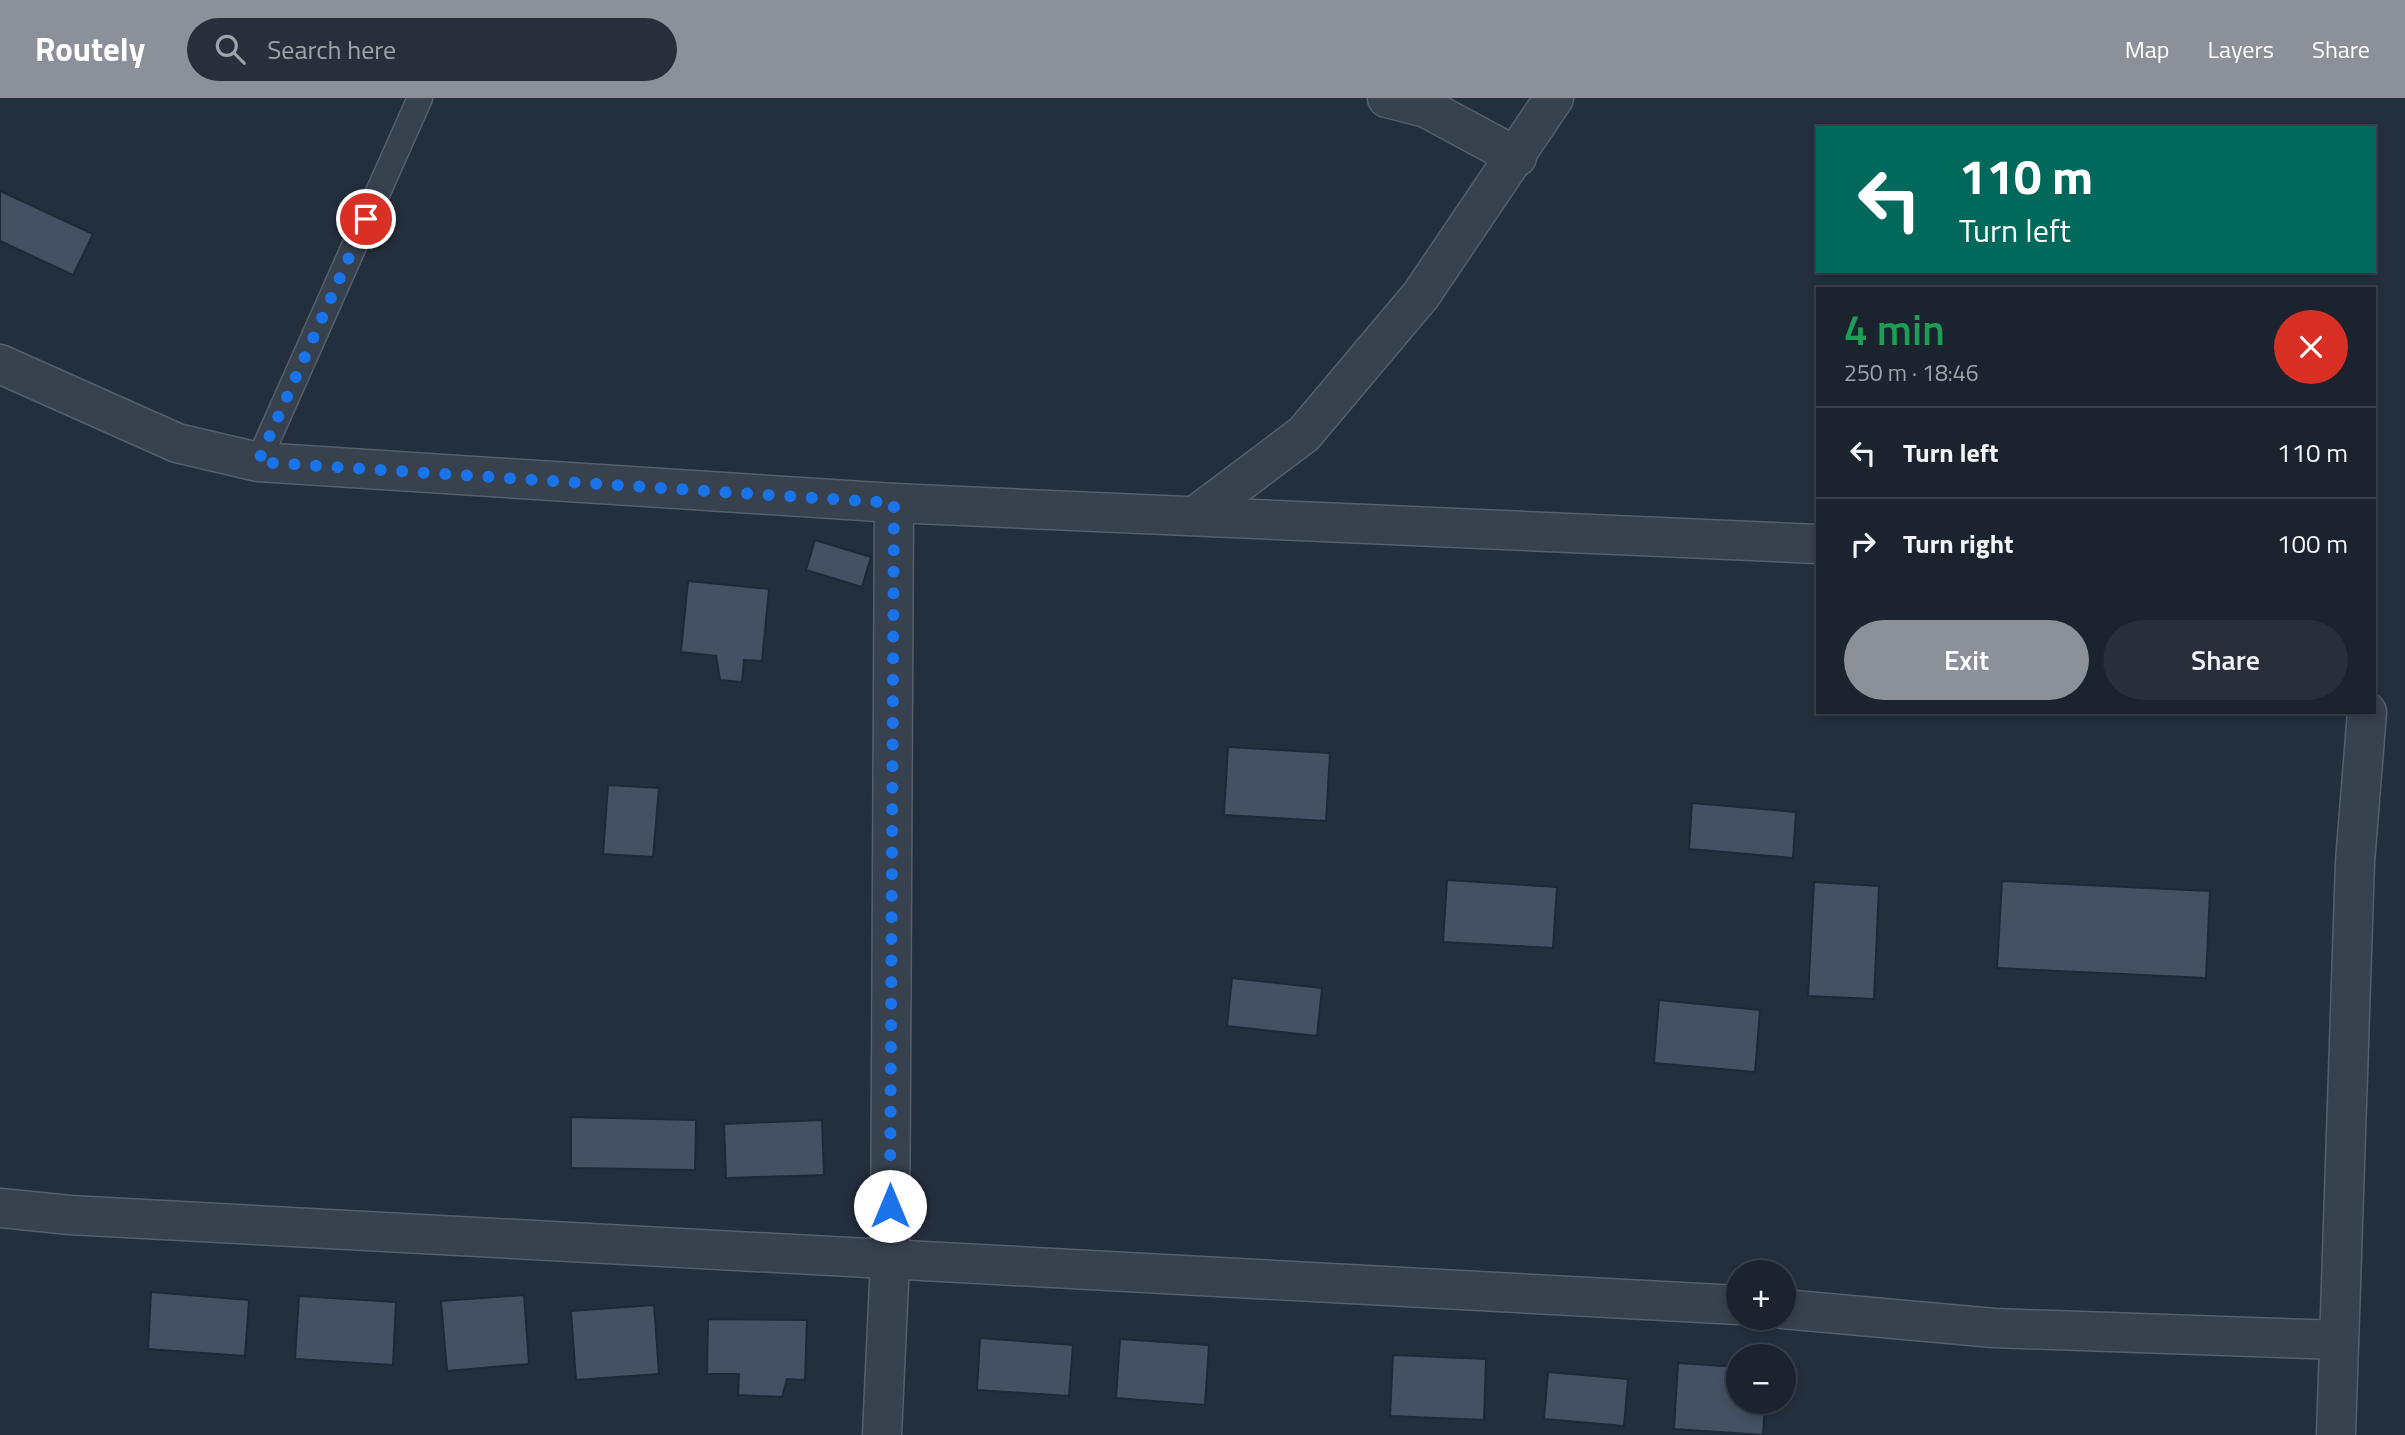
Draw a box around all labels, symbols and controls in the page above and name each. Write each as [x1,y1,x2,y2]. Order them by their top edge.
search box [187,18,677,81]
text: Routely [35,24,145,74]
icon: search [211,30,249,68]
text: Search here [267,30,396,69]
text: Map [2125,31,2170,67]
text: Layers [2208,31,2274,67]
text: Share [2312,31,2370,67]
text: 110 m [1959,138,2093,213]
icon: left [1844,154,1935,245]
pin [336,189,396,249]
icon: arrive [347,200,385,238]
text: Turn left [1959,206,2071,254]
text: 4 min [1844,297,1945,361]
button: close [2274,310,2348,384]
text: 250 m · 18:46 [1844,355,1979,390]
text: Turn left [1903,433,1998,472]
text: 110 m [2277,433,2348,472]
icon: left [1844,434,1882,472]
text: Turn right [1903,524,2014,563]
text: 100 m [2277,524,2348,563]
icon: right [1844,525,1882,563]
button: Exit [1844,620,2089,700]
button: Share [2103,620,2348,700]
position arrow [853,1169,927,1243]
map controls [1726,1260,1796,1414]
button: + [1726,1260,1796,1330]
button: − [1726,1344,1796,1414]

